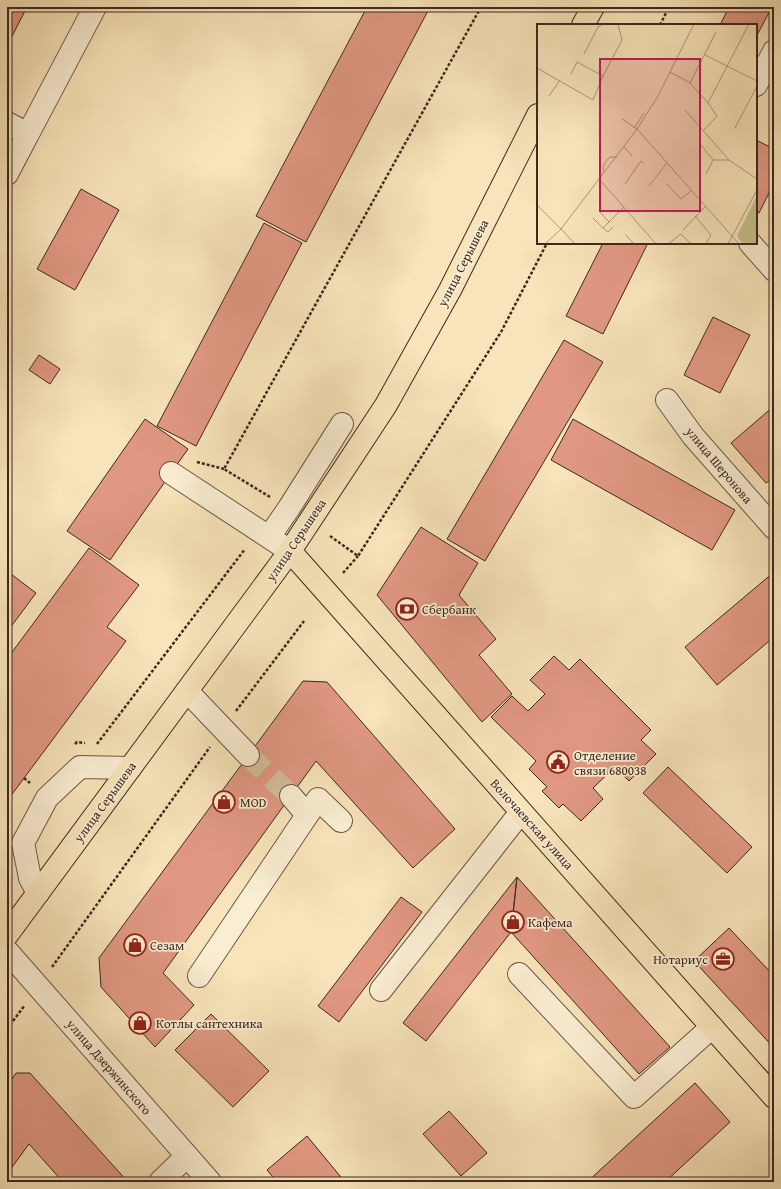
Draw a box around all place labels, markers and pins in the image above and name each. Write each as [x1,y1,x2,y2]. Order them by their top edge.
bank icon: Сбербанк [394,596,420,622]
place label: Сбербанк [422,600,476,619]
place label: Отделение связи 680038 [574,746,646,780]
public building icon: Отделение связи 680038 [545,749,571,775]
shop icon: MOD [211,789,237,815]
place label: MOD [240,793,267,812]
shop icon: Кафема [500,909,526,935]
place label: Кафема [528,913,573,932]
shop icon: Сезам [122,932,148,958]
place label: Сезам [150,936,184,955]
office icon: Нотариус [710,946,736,972]
place label: Нотариус [653,950,708,969]
shop icon: Котлы сантехника [127,1010,153,1036]
place label: Котлы сантехника [156,1014,264,1033]

